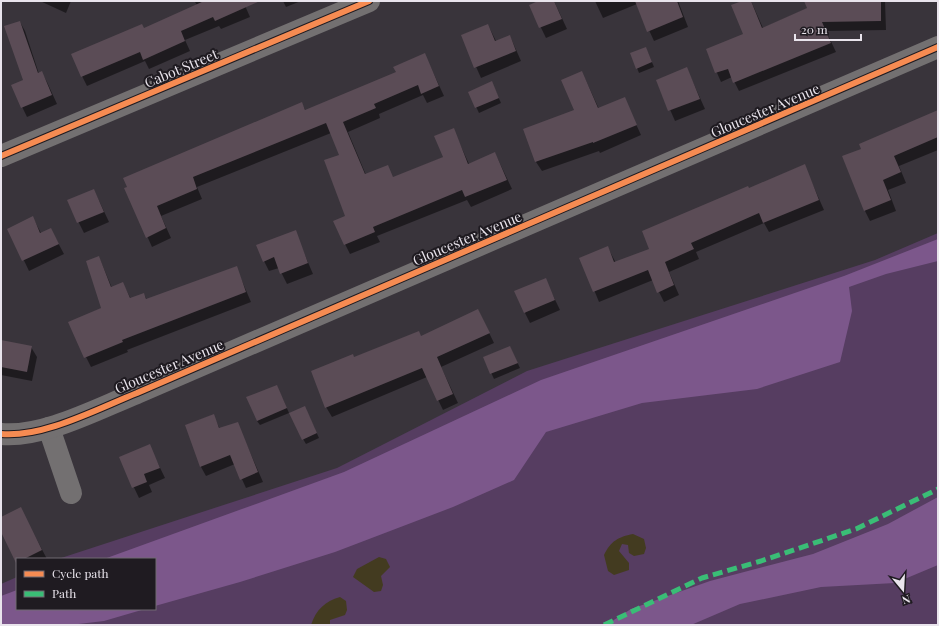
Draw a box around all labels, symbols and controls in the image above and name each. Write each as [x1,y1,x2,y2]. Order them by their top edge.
scale bar [795,16,861,42]
text: 20 m [801,21,828,37]
street label: Cabot Street [141,44,222,92]
street label: Gloucester Avenue [708,78,822,142]
street label: Gloucester Avenue [410,206,524,270]
street label: Gloucester Avenue [112,334,226,398]
legend [16,558,156,610]
text: Cycle path [52,565,109,581]
north arrow [883,570,923,610]
text: Path [52,585,76,601]
text: N [900,592,912,608]

